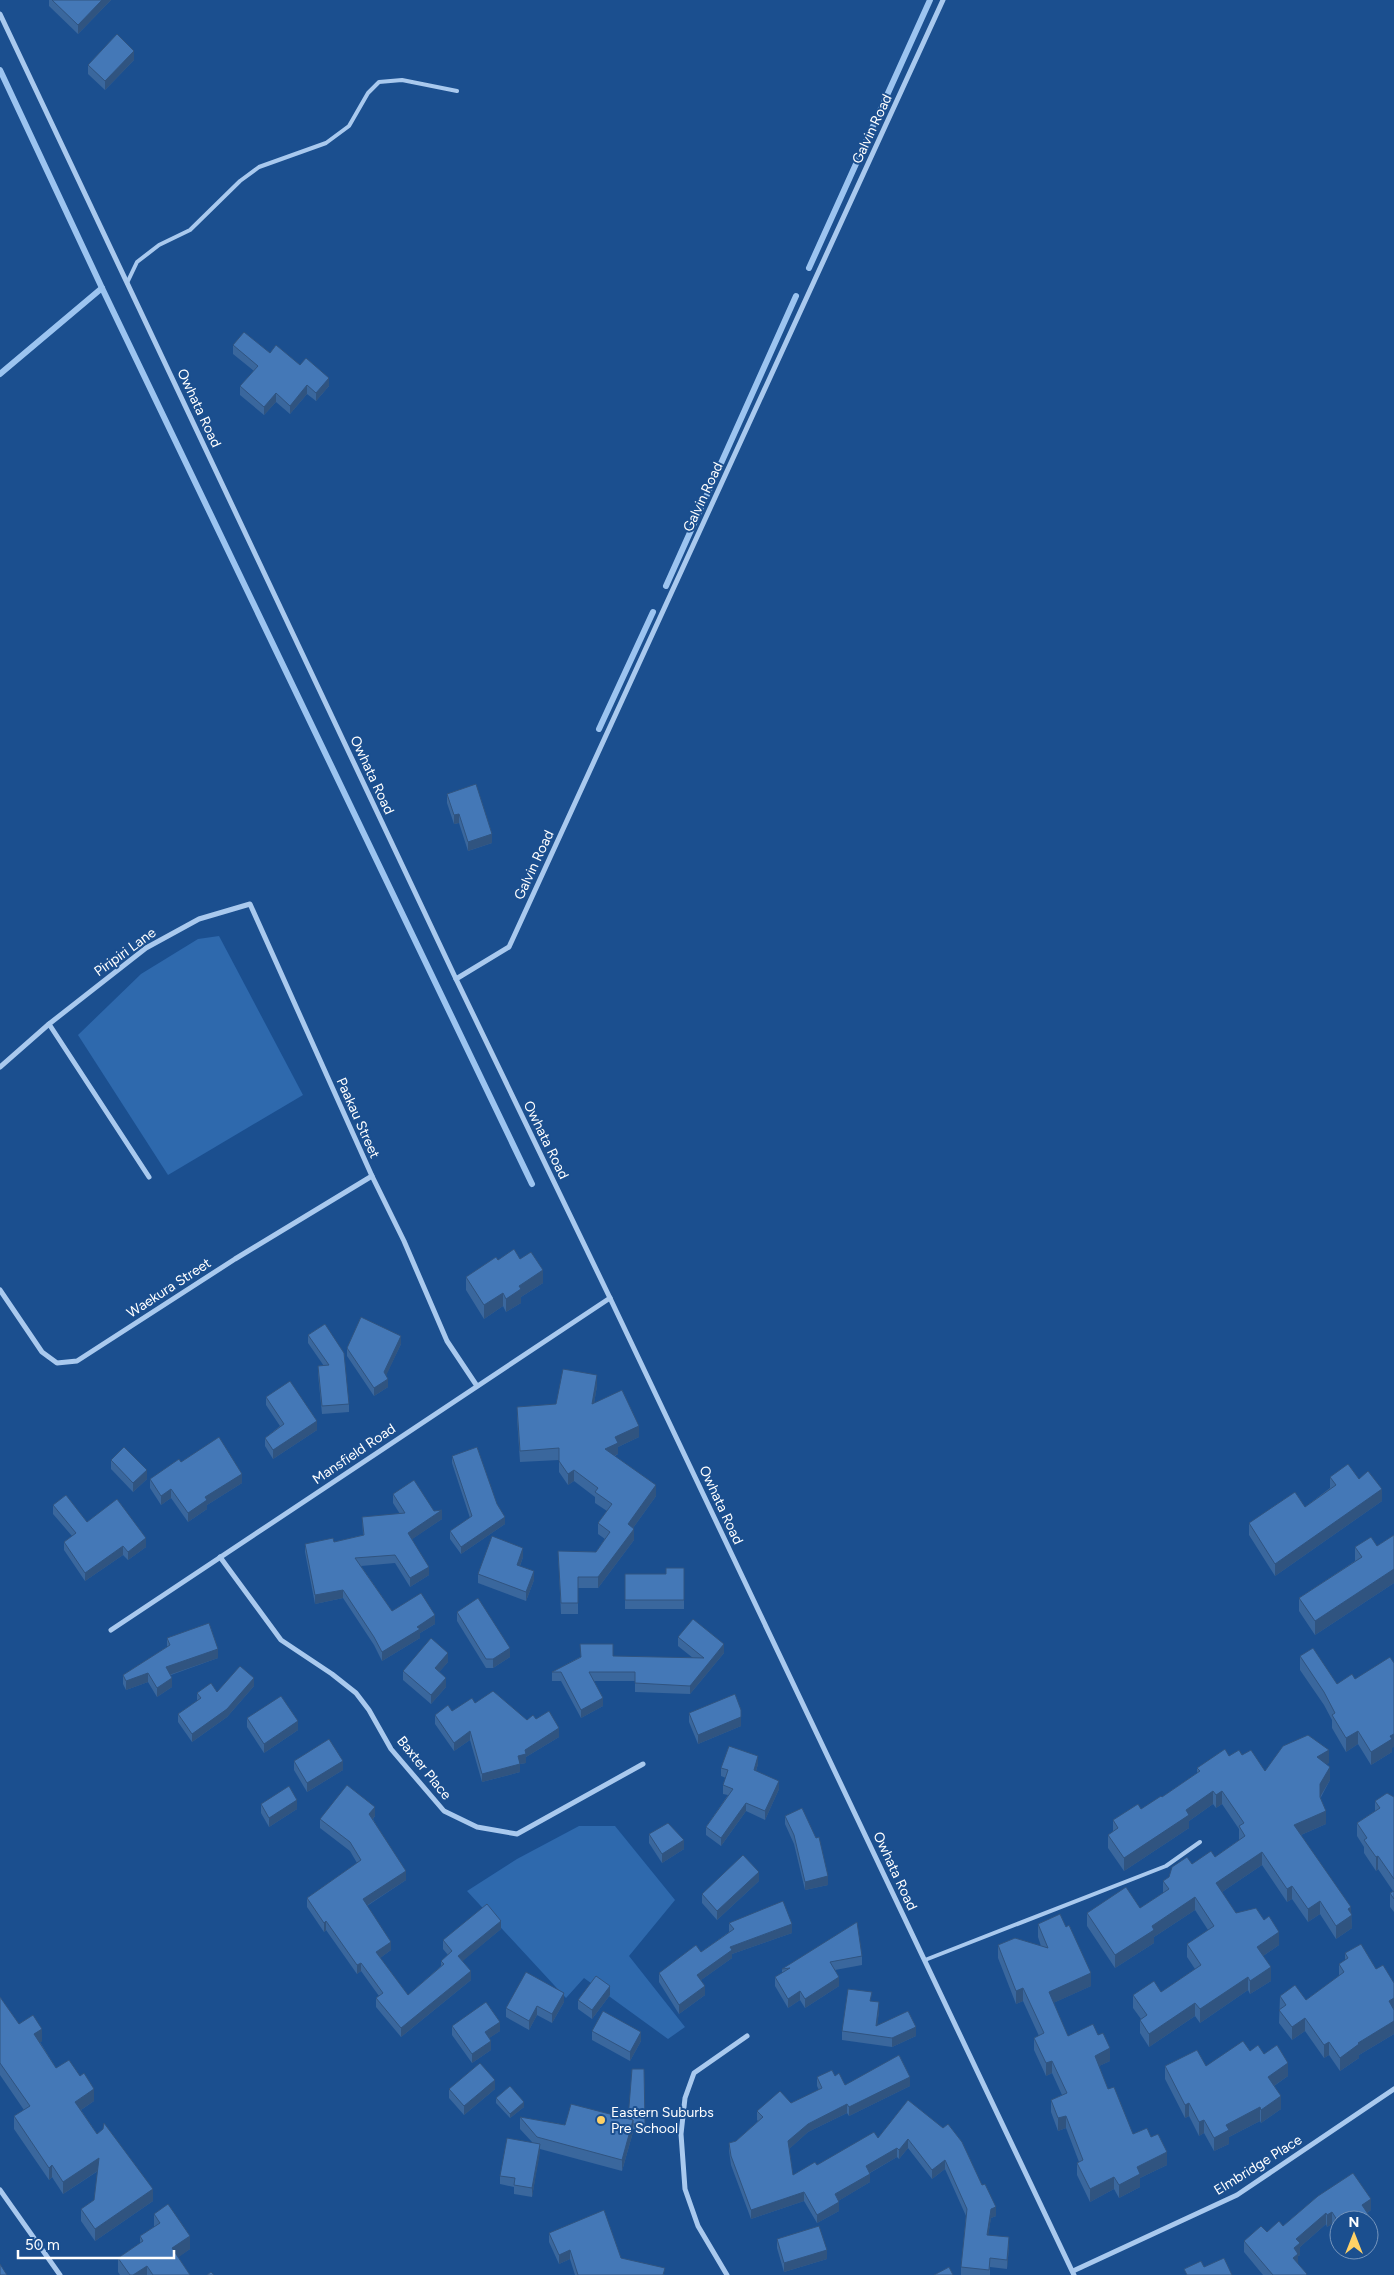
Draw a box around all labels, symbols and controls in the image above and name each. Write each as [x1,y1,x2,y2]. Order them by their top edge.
street label: Galvin Road [848,91,896,167]
street label: Owhata Road [173,366,225,450]
street label: Galvin Road [679,459,727,535]
street label: Owhata Road [346,733,398,817]
street label: Galvin Road [510,827,558,903]
street label: Piripiri Lane [91,924,159,980]
street label: Paakau Street [333,1075,383,1161]
street label: Owhata Road [520,1098,572,1182]
street label: Waekura Street [124,1255,214,1321]
street label: Mansfield Road [309,1420,399,1488]
street label: Owhata Road [695,1463,747,1547]
street label: Baxter Place [393,1733,455,1804]
street label: Owhata Road [869,1829,921,1913]
place label: Eastern Suburbs Pre School [611,2104,714,2137]
marker: Eastern Suburbs Pre School [595,2114,607,2126]
street label: Elmbridge Place [1211,2131,1305,2199]
north arrow [1329,2210,1379,2260]
text: N [1349,2214,1359,2231]
scale bar [18,2228,174,2260]
text: 50 m [25,2236,60,2254]

